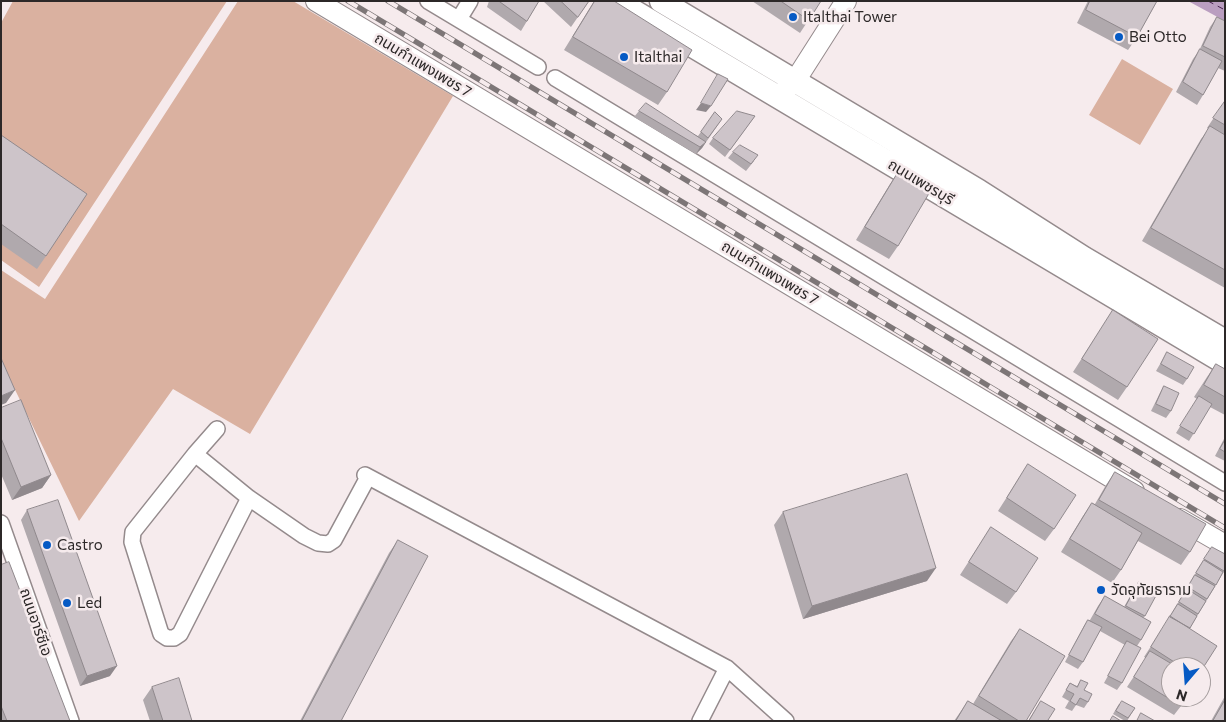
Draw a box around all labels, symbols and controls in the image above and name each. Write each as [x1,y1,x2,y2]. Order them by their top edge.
place label: Italthai Tower [803,8,897,26]
marker: Italthai Tower [787,11,799,23]
place label: Bei Otto [1129,28,1187,46]
street label: ถนนกำแพงเพชร 7 [371,29,475,101]
marker: Bei Otto [1113,31,1125,43]
place label: Italthai [634,48,682,66]
marker: Italthai [618,51,630,63]
street label: ถนนเพชรบุรี [885,155,957,209]
street label: ถนนกำแพงเพชร 7 [718,237,822,309]
place label: Castro [57,536,103,554]
marker: Castro [41,539,53,551]
place label: วัดอุทัยธาราม [1111,581,1191,599]
marker: วัดอุทัยธาราม [1095,584,1107,596]
street label: ถนนอาร์ซีเอ [16,586,56,658]
place label: Led [77,594,102,612]
marker: Led [61,597,73,609]
north arrow [1161,657,1211,707]
text: N [1174,686,1189,705]

